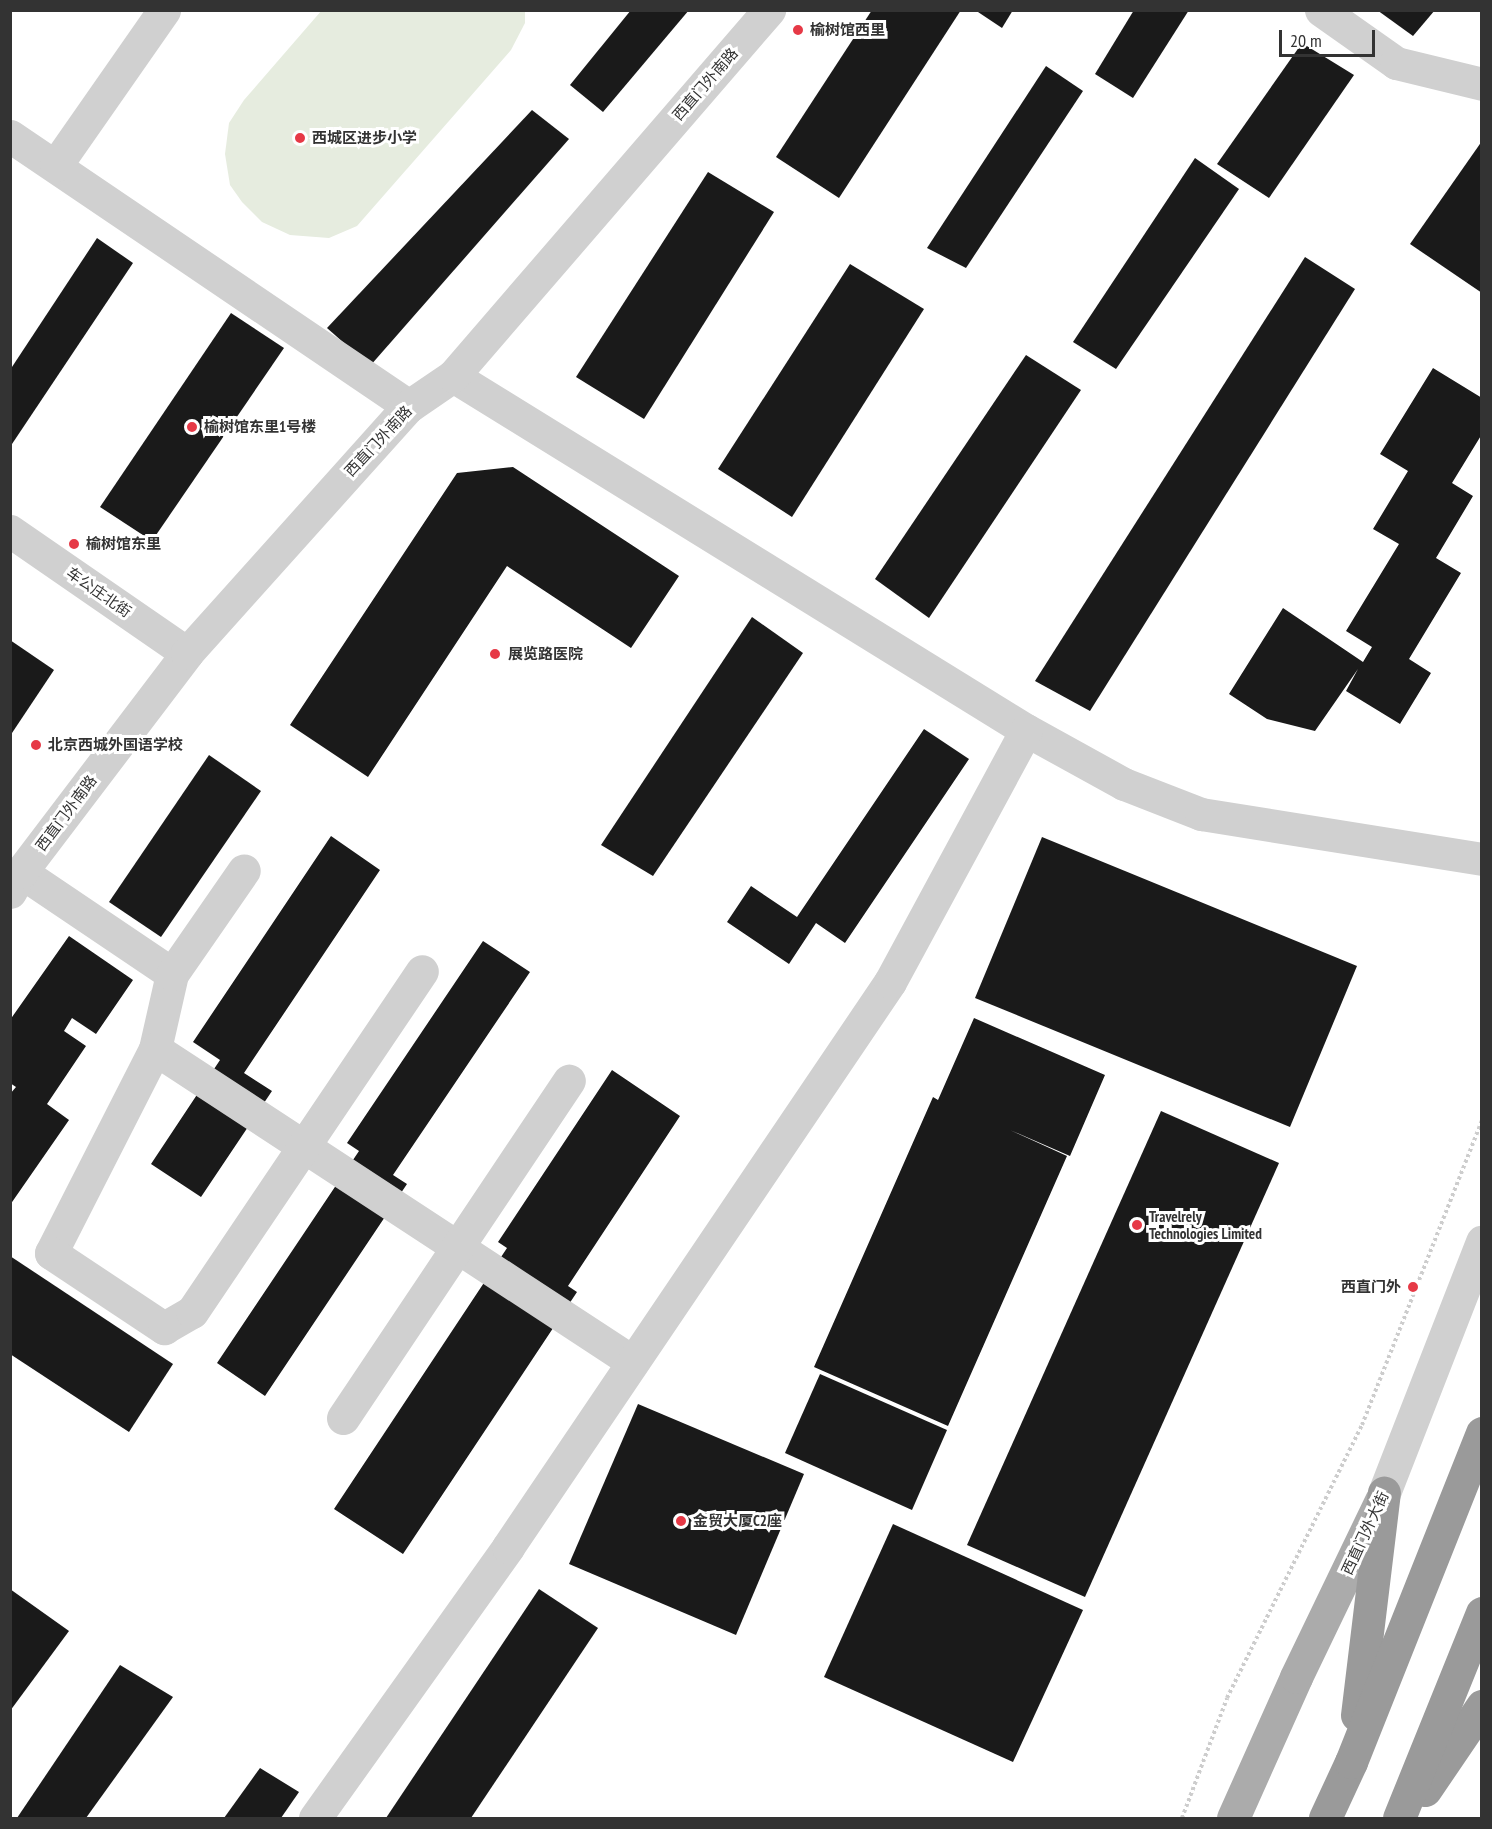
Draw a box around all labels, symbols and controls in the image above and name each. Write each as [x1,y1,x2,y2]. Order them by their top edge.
scale bar [1282,18,1378,56]
place label: 榆树馆西里 [810,21,885,39]
marker: 榆树馆西里 [791,23,805,37]
text: 20 m [1290,29,1322,52]
street label: 西直门外南路 [669,44,741,124]
place label: 西城区进步小学 [312,129,417,147]
marker: 西城区进步小学 [293,131,307,145]
street label: 西直门外南路 [341,402,415,480]
place label: 榆树馆东里1号楼 [204,418,316,436]
marker: 榆树馆东里1号楼 [185,420,199,434]
place label: 榆树馆东里 [86,535,161,553]
marker: 榆树馆东里 [67,537,81,551]
street label: 车公庄北街 [63,563,135,621]
marker: 展览路医院 [486,645,504,663]
place label: 展览路医院 [508,645,583,663]
place label: 北京西城外国语学校 [48,736,183,754]
marker: 北京西城外国语学校 [29,738,43,752]
street label: 西直门外南路 [32,772,100,854]
place label: Travelrely Technologies Limited [1149,1207,1262,1242]
marker: Travelrely Technologies Limited [1130,1218,1144,1232]
place label: 西直门外 [1341,1278,1401,1296]
marker: 西直门外 [1406,1280,1420,1294]
street label: 西直门外大街 [1338,1488,1392,1578]
place label: 金贸大厦C2座 [693,1512,782,1530]
marker: 金贸大厦C2座 [674,1514,688,1528]

